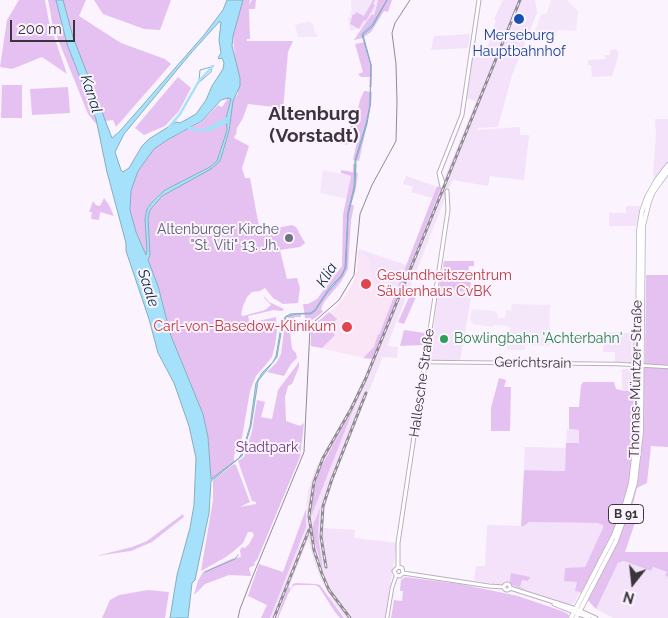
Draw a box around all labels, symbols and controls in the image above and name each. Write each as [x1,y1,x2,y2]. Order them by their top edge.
scale bar [12,10,78,42]
marker: Merseburg Hauptbahnhof [512,12,526,26]
text: 200 m [18,20,62,38]
place label: Merseburg Hauptbahnhof [472,28,566,60]
water label: Kanal [76,73,106,115]
district label: Altenburg (Vorstadt) [268,103,360,147]
place label: Altenburger Kirche "St. Viti" 13. Jh. [157,222,279,254]
marker: Altenburger Kirche "St. Viti" 13. Jh. [283,232,295,244]
water label: Klia [313,259,341,291]
water label: Saale [133,267,163,309]
place label: Gesundheitszentrum Säulenhaus CvBK [377,268,512,300]
marker: Gesundheitszentrum Säulenhaus CvBK [359,277,373,291]
street label: Thomas-Müntzer-Straße [626,300,646,458]
place label: Carl-von-Basedow-Klinikum [153,319,336,335]
marker: Carl-von-Basedow-Klinikum [340,320,354,334]
street label: Hallesche Straße [406,328,438,438]
place label: Bowlingbahn 'Achterbahn' [454,331,622,347]
marker: Bowlingbahn 'Achterbahn' [438,333,450,345]
street label: Gerichtsrain [494,354,572,372]
park label: Stadtpark [236,440,298,456]
road number: B 91 [608,504,644,524]
north arrow [608,558,658,608]
text: N [622,588,636,607]

